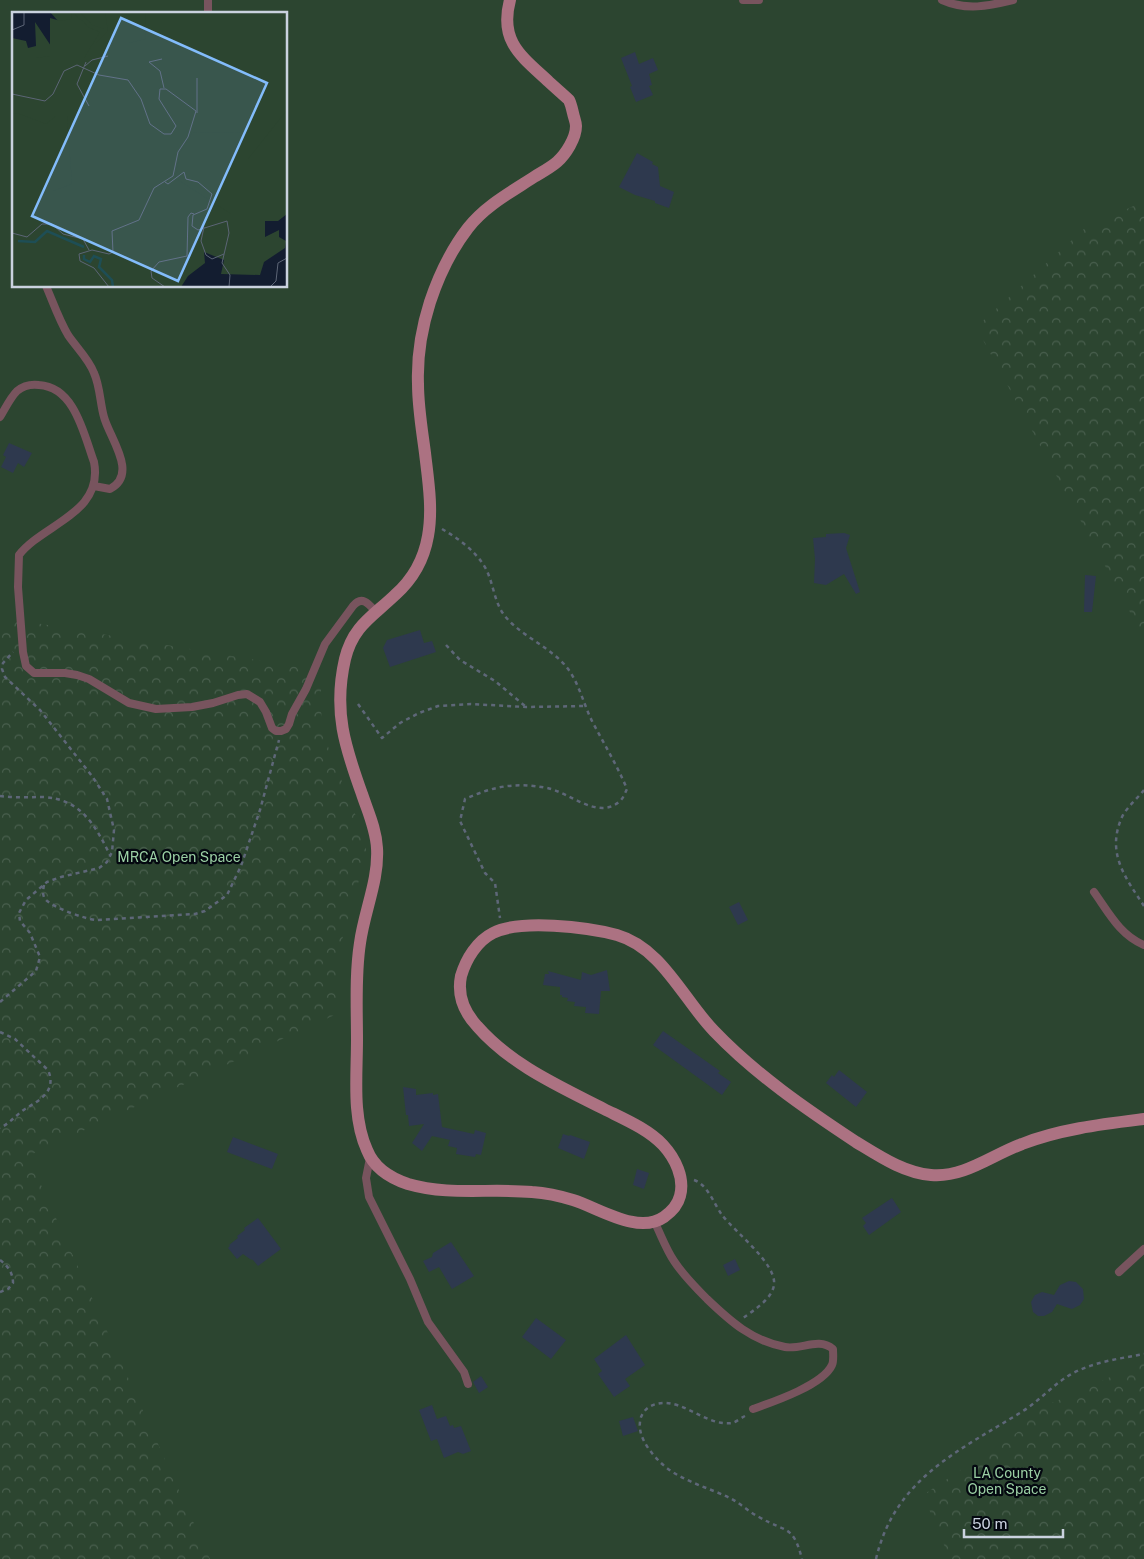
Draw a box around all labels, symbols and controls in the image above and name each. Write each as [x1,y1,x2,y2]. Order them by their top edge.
inset map [12,12,288,288]
park label: MRCA Open Space [117,849,241,865]
park label: LA County Open Space [968,1465,1046,1497]
scale bar [964,1506,1063,1538]
text: 50 m [972,1515,1007,1532]

